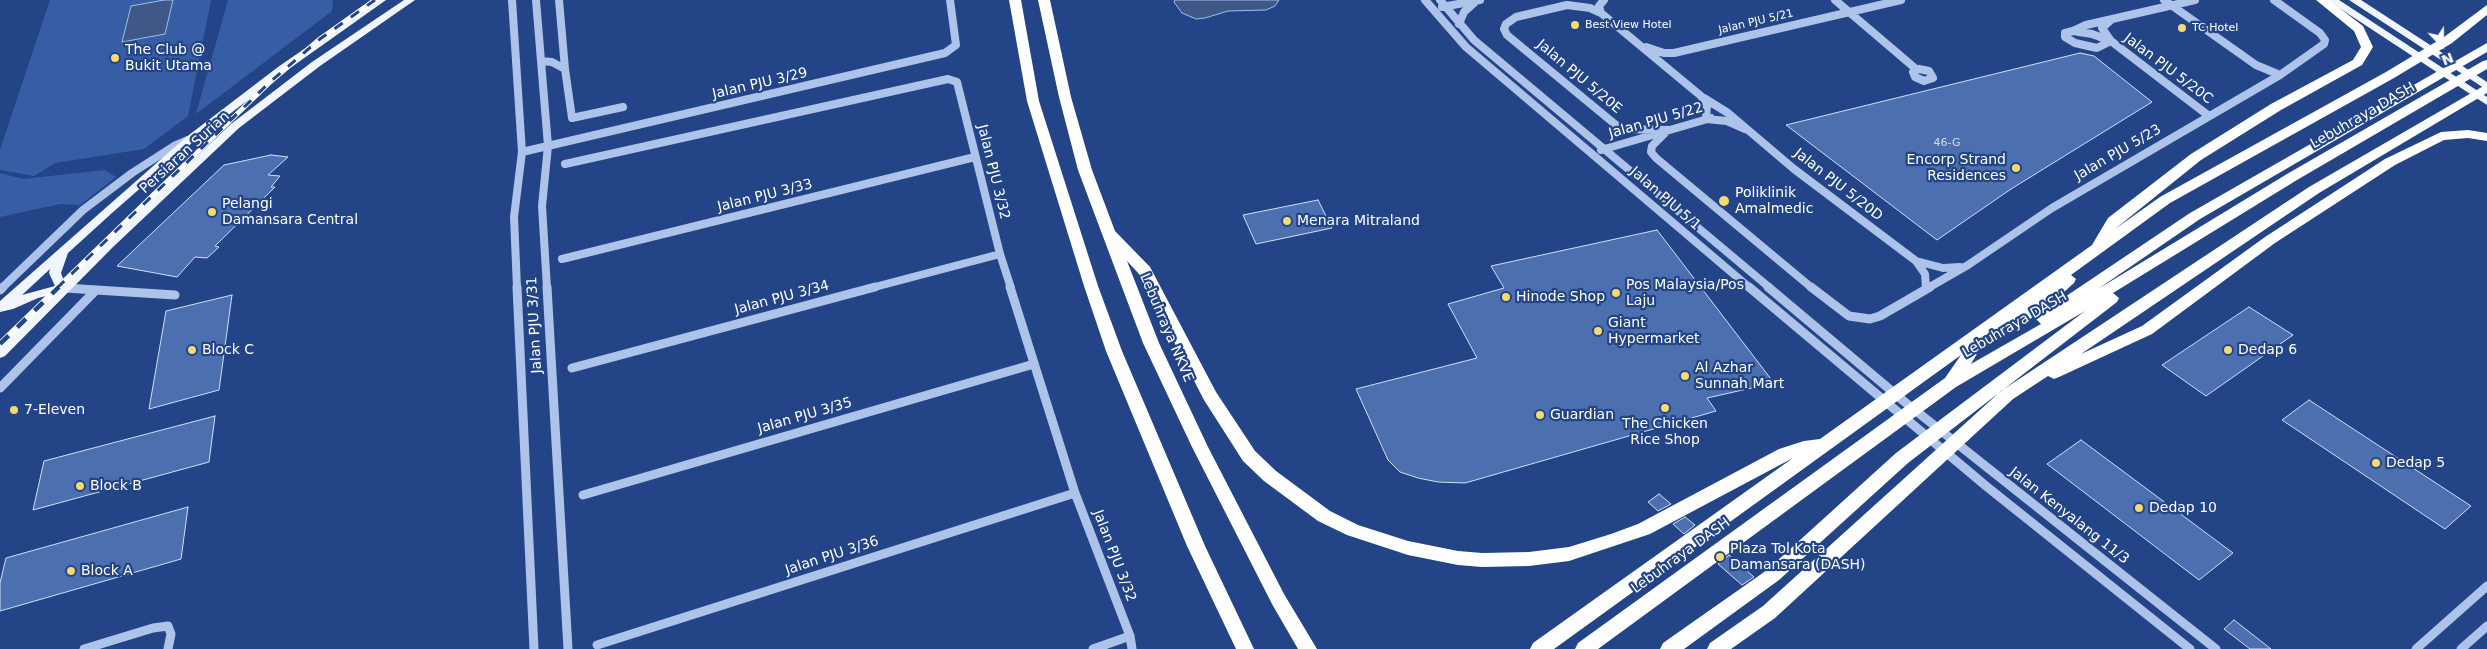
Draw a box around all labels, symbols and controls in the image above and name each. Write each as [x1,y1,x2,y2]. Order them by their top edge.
street label: Jalan PJU 5/21 [1717,7,1795,37]
place label: Best View Hotel [1585,18,1672,32]
marker: Best View Hotel [1569,19,1581,31]
north arrow [2417,20,2467,70]
place label: TC Hotel [2192,21,2238,35]
marker: TC Hotel [2176,22,2188,34]
street label: Jalan PJU 5/20C [2120,30,2216,108]
street label: Jalan PJU 5/20E [1533,36,1625,118]
place label: The Club @ Bukit Utama [125,42,212,74]
text: N [2439,49,2456,69]
marker: The Club @ Bukit Utama [109,52,121,64]
street label: Jalan PJU 3/29 [711,65,809,103]
street label: Lebuhraya DASH [2308,79,2418,153]
street label: Jalan PJU 5/22 [1607,100,1705,142]
street label: Persiaran Surian [137,108,233,198]
street label: Jalan PJU 5/23 [2072,121,2164,185]
street label: Jalan PJU 3/32 [973,123,1013,221]
house number: 46-G [1934,136,1960,150]
street label: Jalan PJU 5/20D [1790,145,1886,225]
place label: Encorp Strand Residences [1906,152,2006,184]
marker: Encorp Strand Residences [2010,162,2022,174]
street label: Jalan PJU 5/1 [1626,164,1704,234]
street label: Jalan PJU 3/33 [716,176,814,216]
place label: Poliklinik Amalmedic [1735,185,1813,218]
marker: Poliklinik Amalmedic [1717,194,1731,208]
place label: Pelangi Damansara Central [222,196,358,228]
marker: Pelangi Damansara Central [206,206,218,218]
place label: Menara Mitraland [1297,213,1420,229]
marker: Menara Mitraland [1281,215,1293,227]
street label: Lebuhraya NKVE [1136,271,1196,385]
street label: Jalan PJU 3/31 [524,276,546,374]
street label: Jalan PJU 3/34 [733,277,831,319]
place label: Pos Malaysia/Pos Laju [1626,277,1744,310]
marker: Pos Malaysia/Pos Laju [1610,287,1622,299]
street label: Lebuhraya DASH [1960,288,2070,362]
place label: Hinode Shop [1516,289,1605,305]
marker: Hinode Shop [1500,291,1512,303]
place label: Giant Hypermarket [1608,315,1700,348]
marker: Giant Hypermarket [1592,325,1604,337]
place label: Block C [202,342,254,358]
place label: Dedap 6 [2238,342,2297,358]
marker: Block C [186,344,198,356]
marker: Dedap 6 [2222,344,2234,356]
place label: Al Azhar Sunnah Mart [1695,360,1784,392]
marker: Al Azhar Sunnah Mart [1679,370,1691,382]
street label: Jalan PJU 3/35 [756,395,854,437]
place label: 7-Eleven [24,402,85,418]
marker: The Chicken Rice Shop [1659,402,1671,414]
marker: 7-Eleven [8,404,20,416]
place label: Guardian [1550,407,1614,423]
marker: Guardian [1534,409,1546,421]
place label: The Chicken Rice Shop [1622,416,1708,448]
place label: Dedap 5 [2386,455,2445,471]
marker: Dedap 5 [2370,457,2382,469]
street label: Jalan Kenyalang 11/3 [2006,464,2132,568]
place label: Block B [90,478,142,494]
marker: Block B [74,480,86,492]
place label: Dedap 10 [2149,500,2217,516]
marker: Dedap 10 [2133,502,2145,514]
street label: Jalan PJU 3/32 [1089,508,1139,604]
street label: Lebuhraya DASH [1628,515,1734,597]
street label: Jalan PJU 3/36 [783,533,881,579]
place label: Plaza Tol Kota Damansara (DASH) [1730,541,1866,574]
marker: Plaza Tol Kota Damansara (DASH) [1714,551,1726,563]
place label: Block A [81,563,133,579]
marker: Block A [65,565,77,577]

